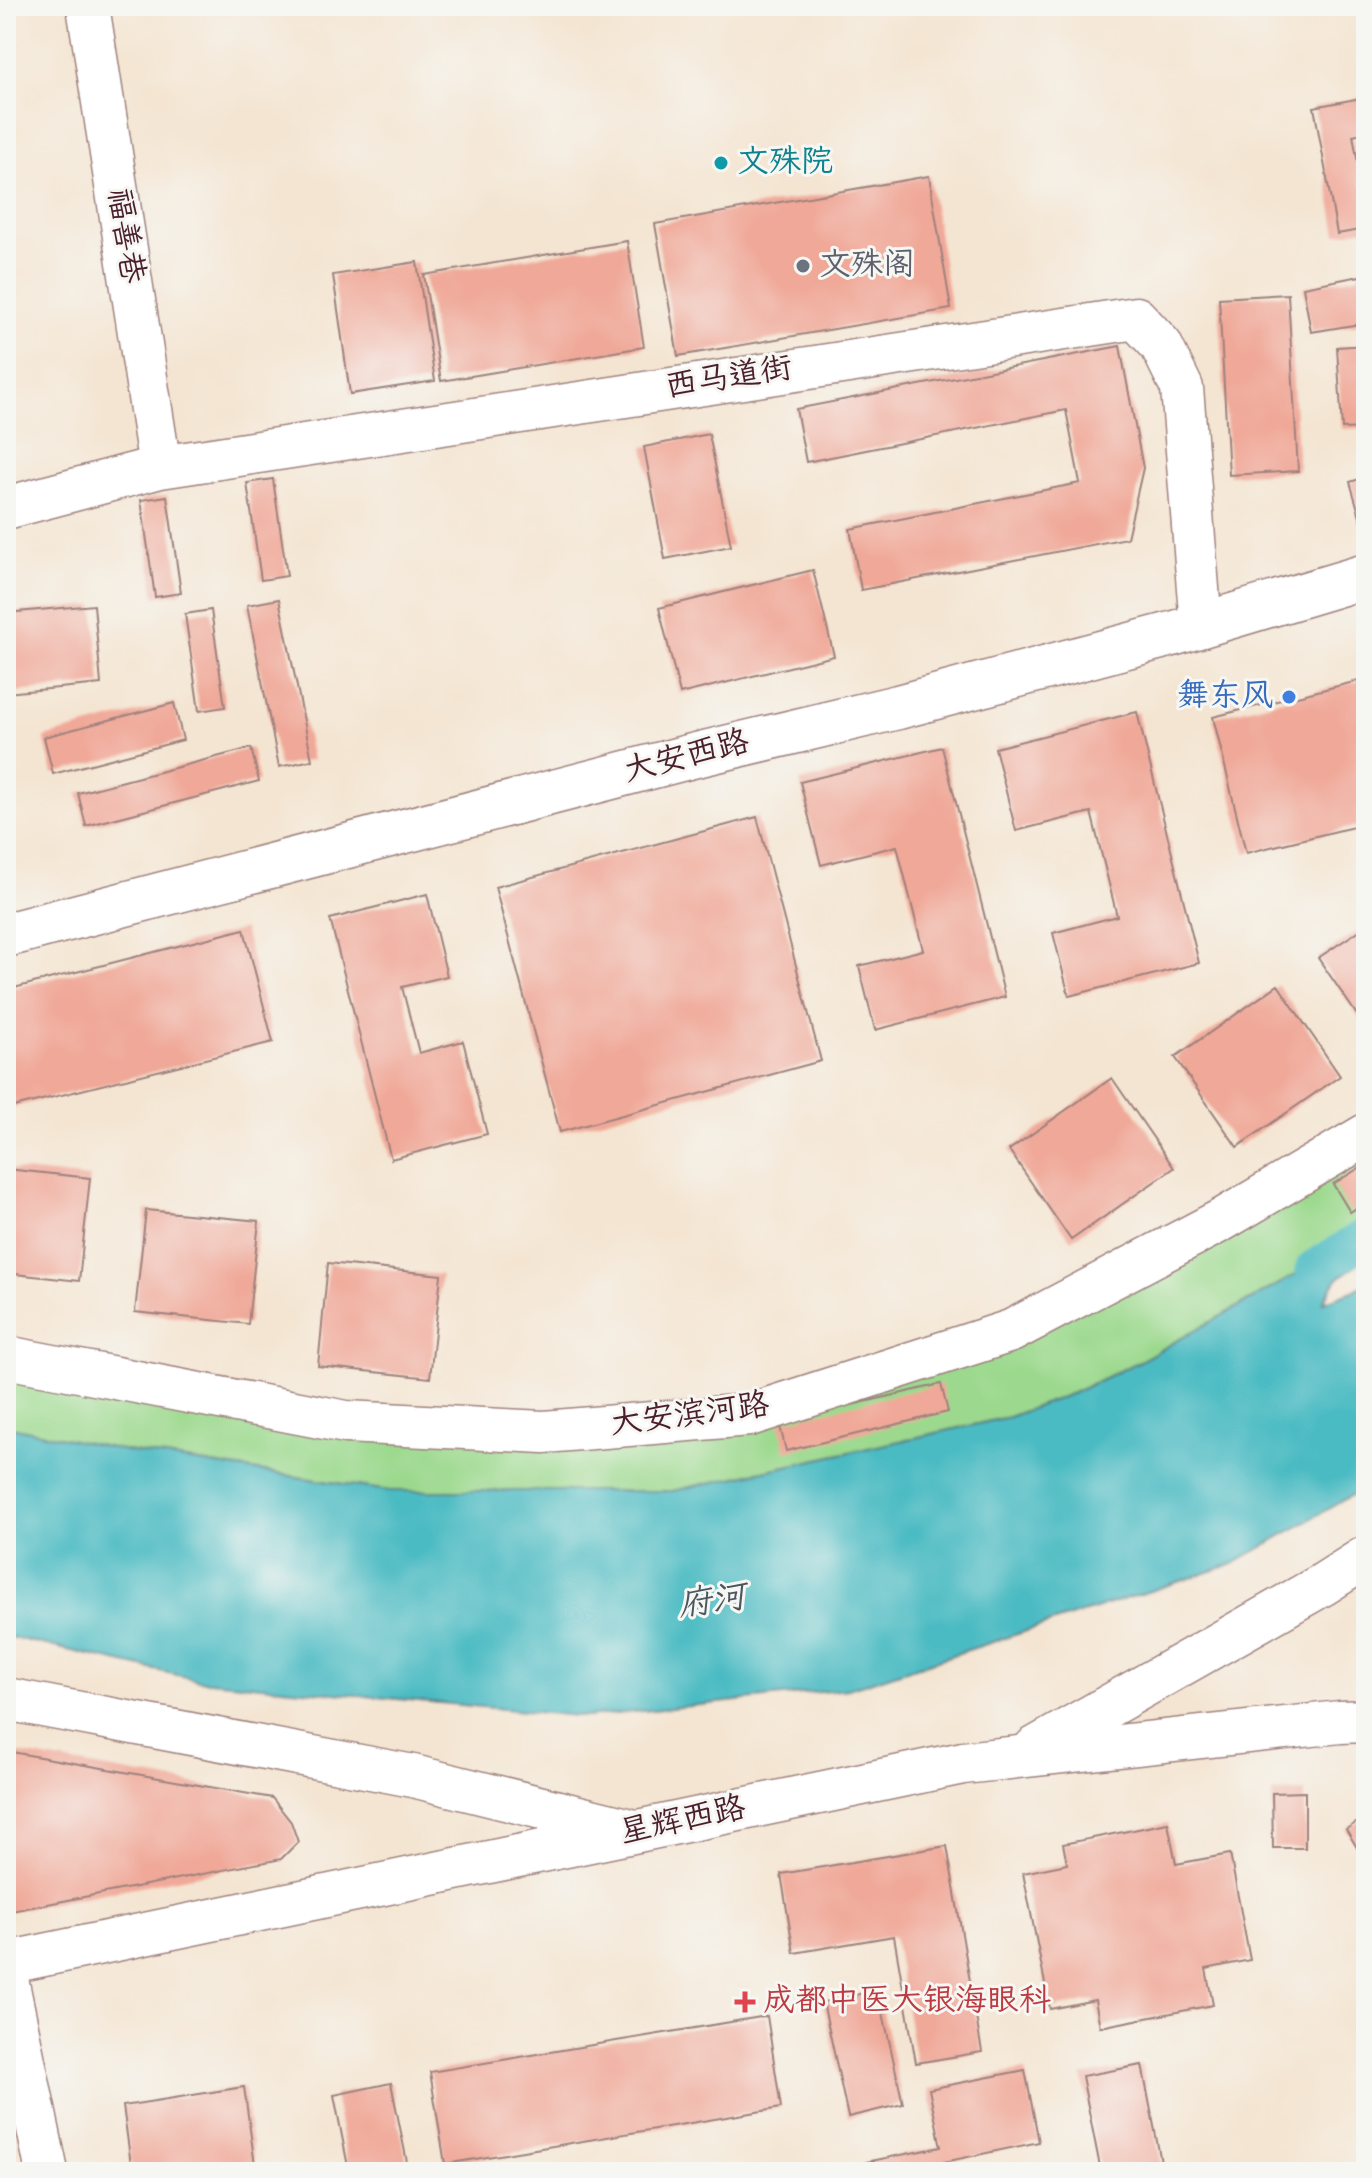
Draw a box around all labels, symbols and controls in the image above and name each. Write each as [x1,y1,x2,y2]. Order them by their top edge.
place label: 文殊院 [737,140,833,187]
marker: 文殊院 [712,154,730,172]
street label: 福善巷 [93,185,155,287]
place label: 文殊阁 [819,243,915,290]
marker: 文殊阁 [794,257,812,275]
street label: 西马道街 [662,346,796,412]
place label: 舞东风 [1177,674,1273,721]
marker: 舞东风 [1280,688,1298,706]
street label: 大安西路 [619,720,755,796]
street label: 大安滨河路 [608,1383,772,1449]
water label: 府河 [675,1573,754,1632]
street label: 星辉西路 [616,1786,750,1858]
place label: 成都中医大银海眼科 [763,1979,1051,2026]
marker: 成都中医大银海眼科 [734,1991,756,2013]

